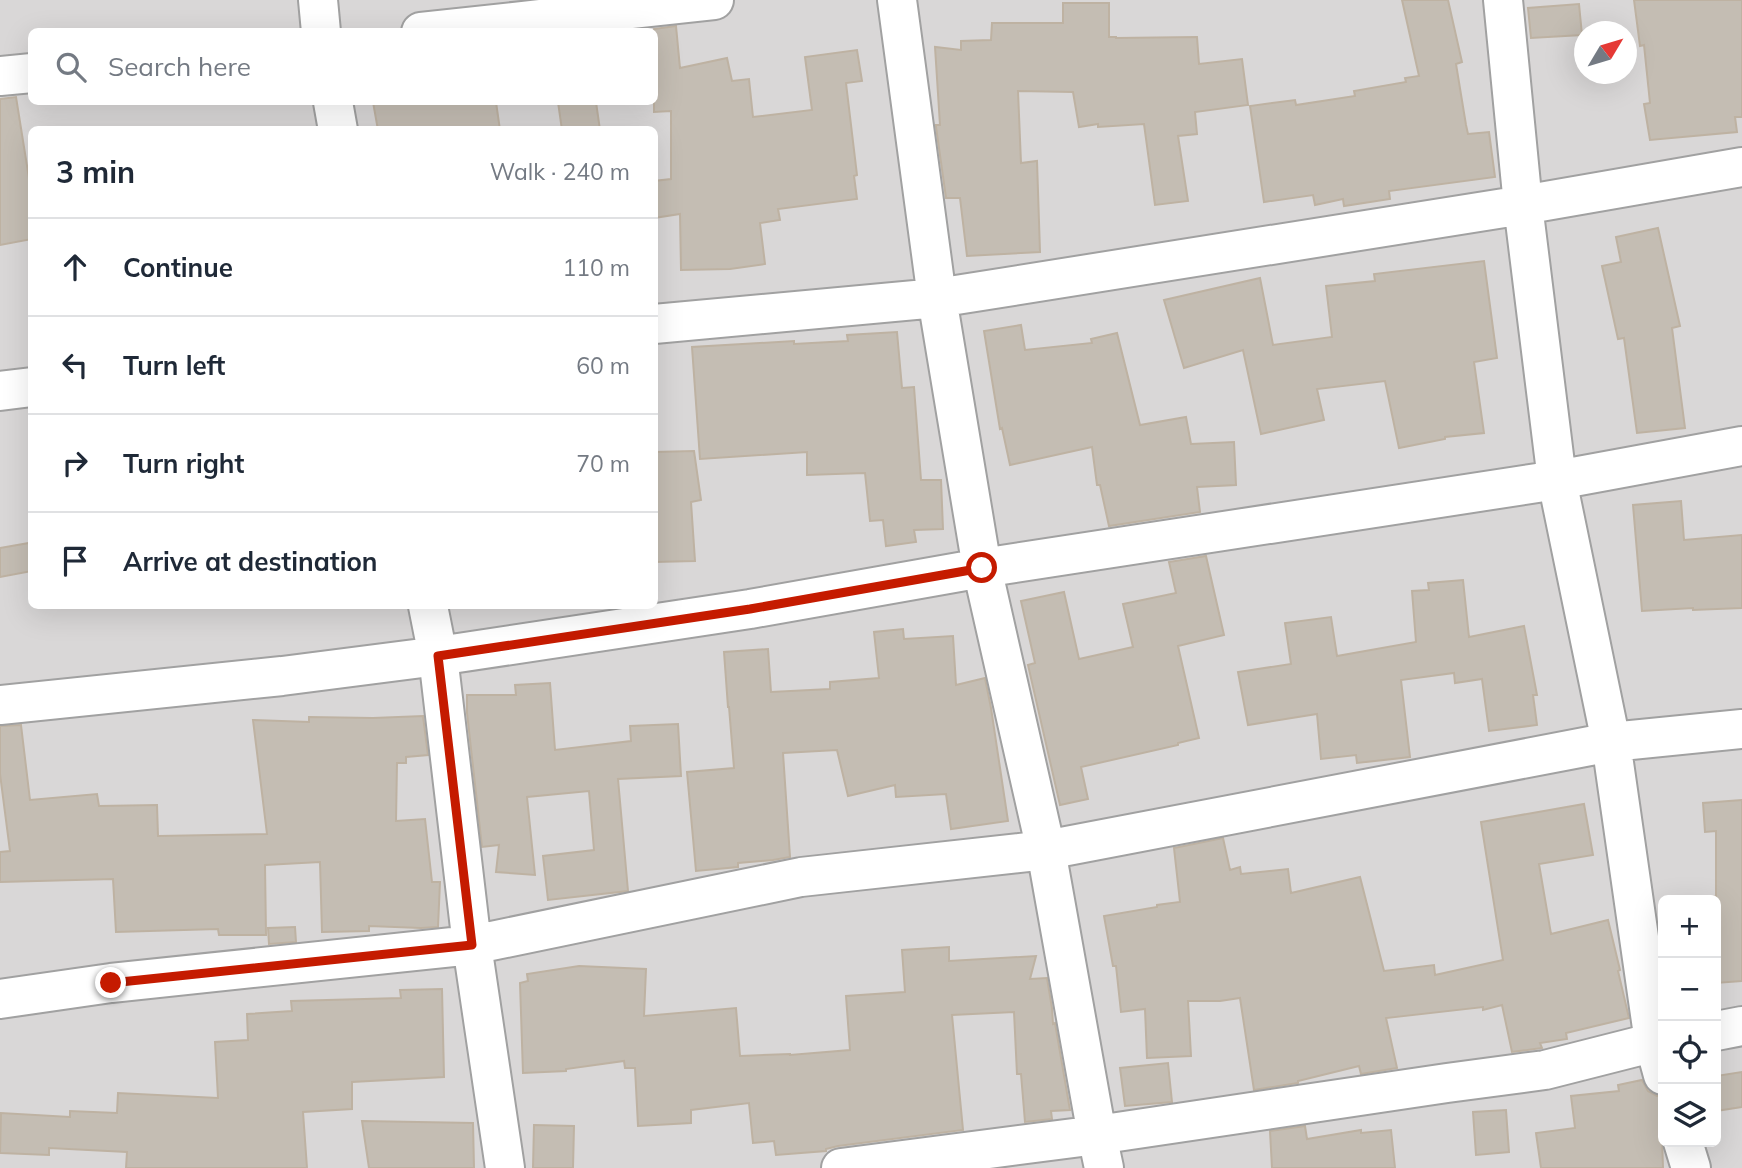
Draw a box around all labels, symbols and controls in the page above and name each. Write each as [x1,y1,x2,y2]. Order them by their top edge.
north arrow [1574,21,1637,84]
search box [28,28,658,105]
icon: search [52,48,90,86]
text: Search here [108,50,251,83]
text: 3 min [56,153,135,191]
text: Walk · 240 m [490,157,630,186]
icon: ahead [56,248,94,286]
text: Continue [123,251,233,284]
text: 110 m [562,253,630,282]
icon: left [56,346,94,384]
text: Turn left [123,349,225,382]
text: 60 m [576,351,630,380]
icon: right [56,444,94,482]
text: Turn right [123,447,244,480]
text: 70 m [576,449,630,478]
icon: arrive [56,542,94,580]
text: Arrive at destination [123,545,378,578]
route start [966,552,997,583]
map controls [1658,895,1721,1147]
button: + [1658,895,1721,958]
button: − [1658,958,1721,1021]
route end [95,967,126,998]
button: locate [1658,1021,1721,1084]
button: layers [1658,1084,1721,1147]

